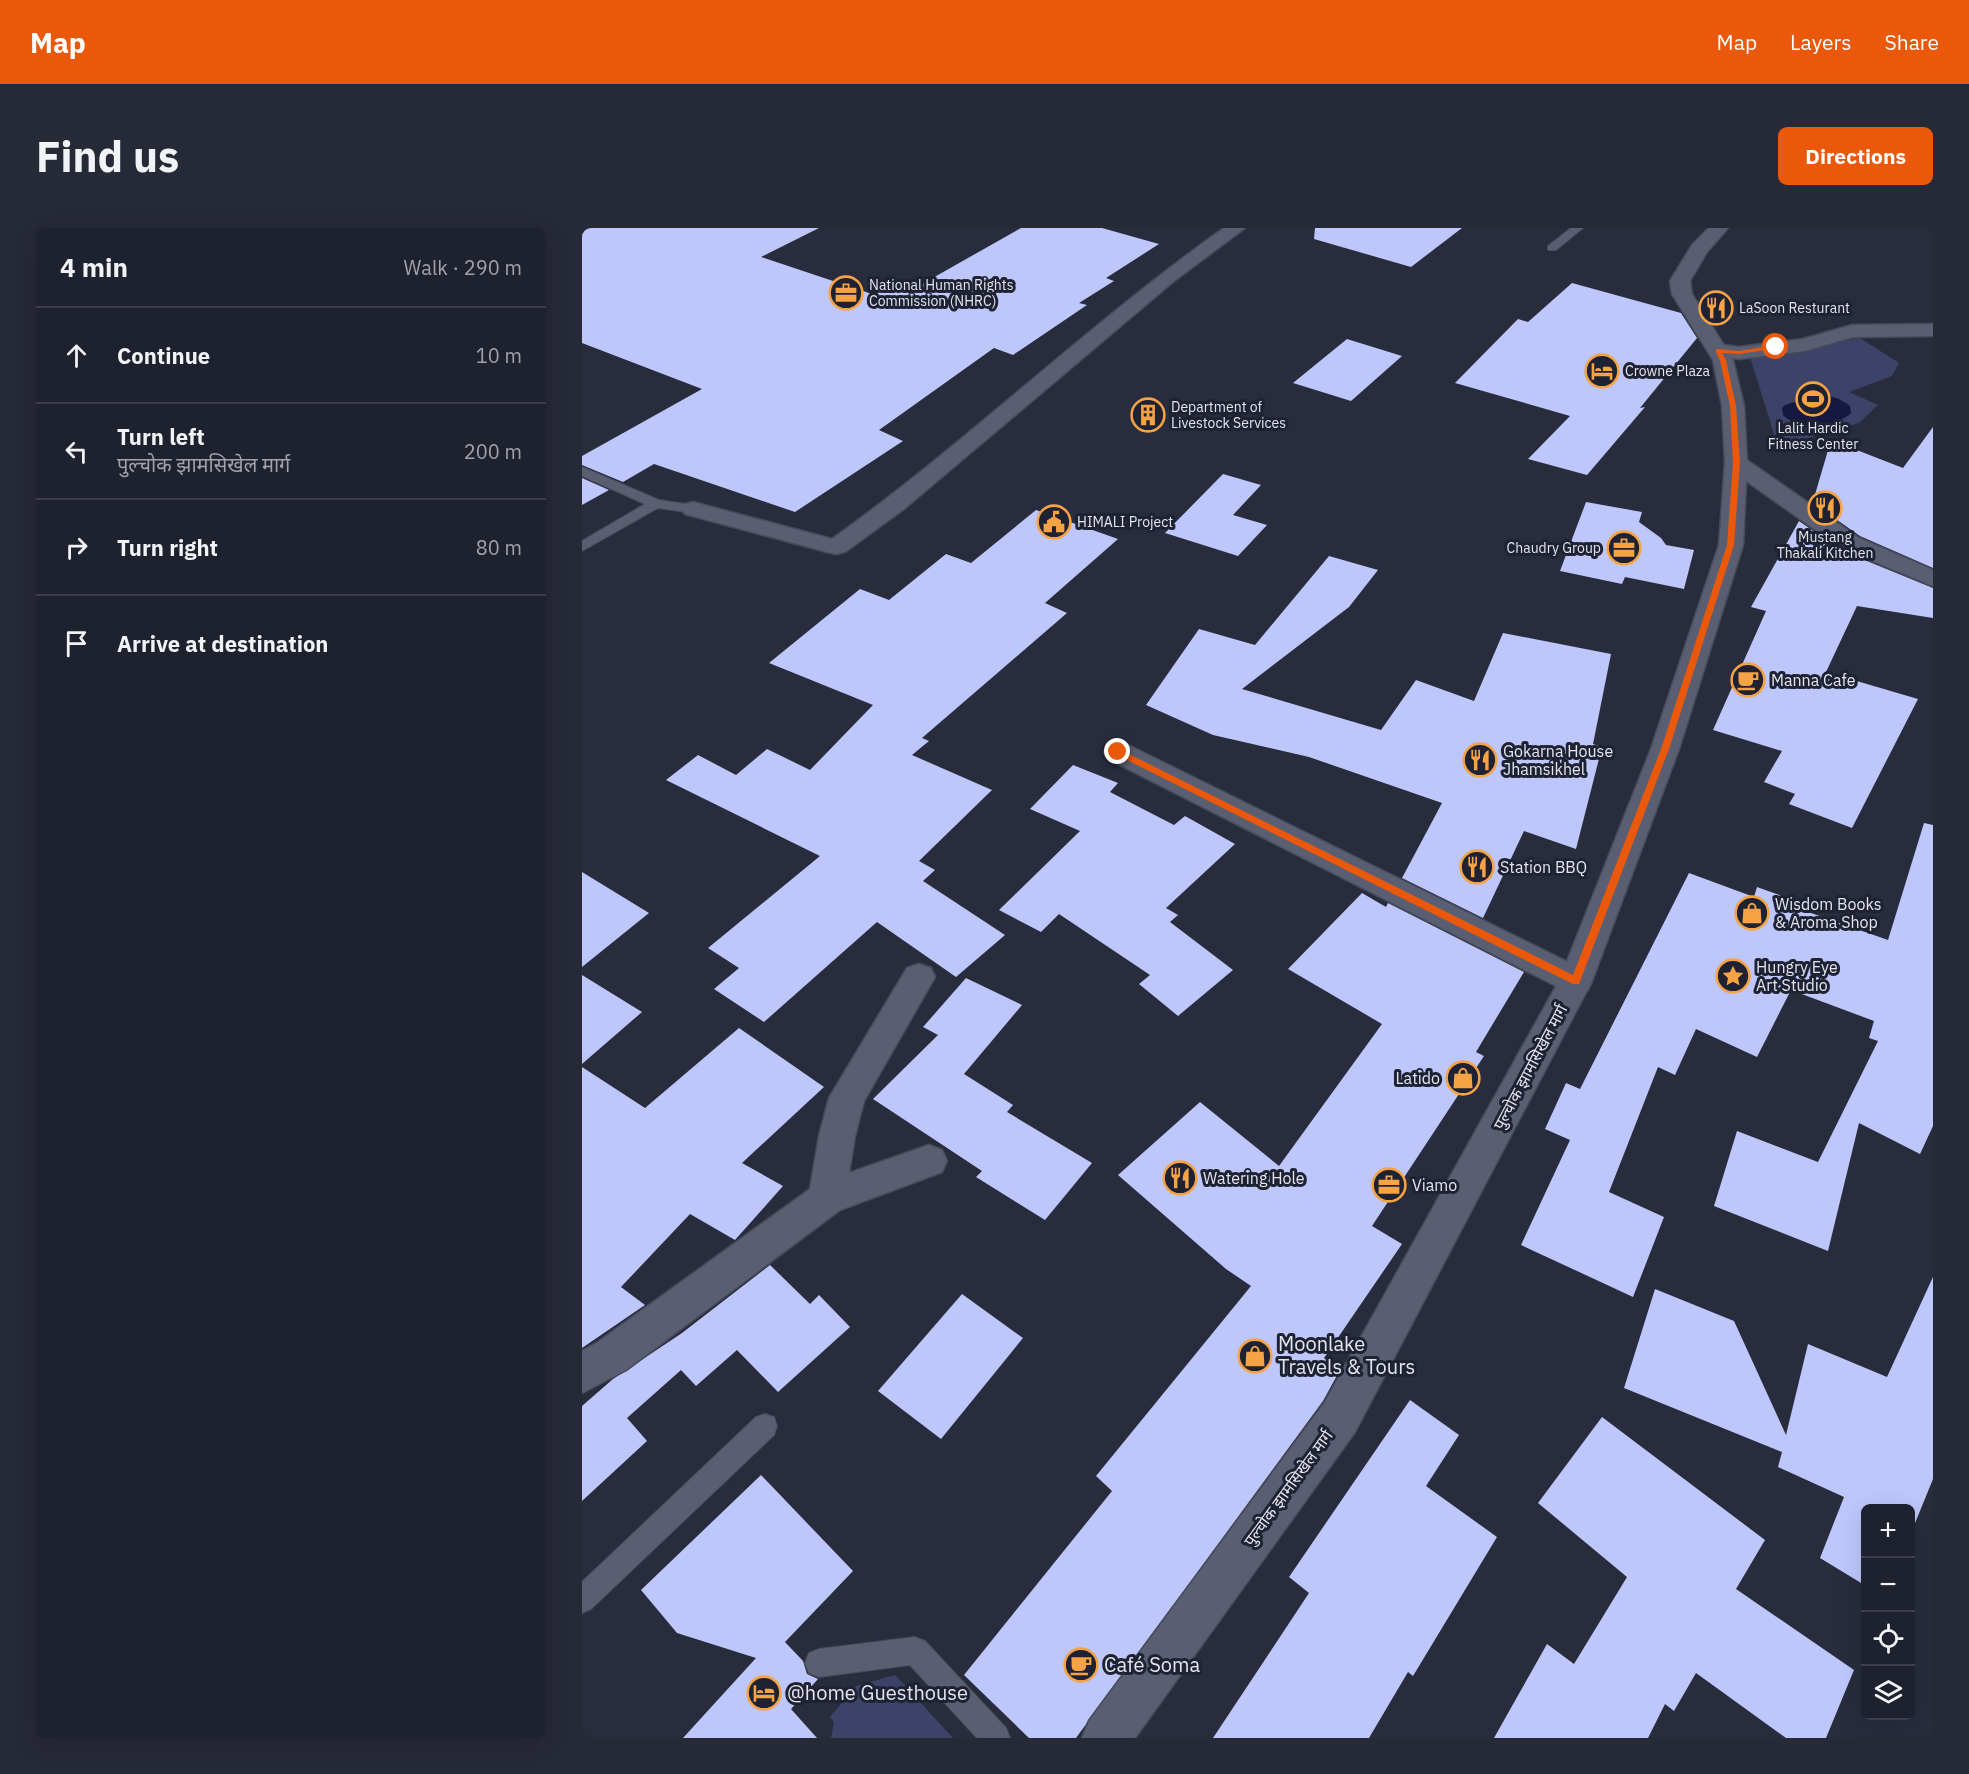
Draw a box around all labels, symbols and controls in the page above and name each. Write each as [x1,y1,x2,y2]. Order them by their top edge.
text: Map [30,24,86,61]
text: Map [1717,28,1757,56]
text: Layers [1790,28,1852,56]
text: Share [1885,28,1939,56]
button: Directions [1778,127,1933,185]
text: Find us [36,129,179,184]
text: 4 min [60,250,128,284]
text: Walk · 290 m [404,254,522,281]
office icon: National Human Rights Commission (NHRC) [828,275,864,311]
place label: National Human Rights Commission (NHRC) [869,276,1014,310]
restaurant icon: LaSoon Resturant [1698,290,1734,326]
place label: LaSoon Resturant [1739,299,1850,317]
route start [1762,333,1788,359]
icon: ahead [60,339,93,372]
text: Continue [117,341,210,370]
text: 10 m [476,342,522,369]
hotel icon: Crowne Plaza [1584,353,1620,389]
place label: Crowne Plaza [1625,362,1710,380]
sports icon: Lalit Hardic Fitness Center [1795,381,1831,417]
building icon: Department of Livestock Services [1130,397,1166,433]
place label: Department of Livestock Services [1171,398,1286,432]
place label: Lalit Hardic Fitness Center [1768,419,1858,453]
text: Turn left [117,422,205,451]
icon: left [60,435,93,468]
text: 200 m [464,438,522,465]
text: पुल्चोक झामसिखेल मार्ग [117,451,290,478]
restaurant icon: Mustang Thakali Kitchen [1807,490,1843,526]
public building icon: HIMALI Project [1036,504,1072,540]
place label: HIMALI Project [1077,513,1173,531]
place label: Mustang Thakali Kitchen [1777,528,1873,562]
office icon: Chaudry Group [1606,530,1642,566]
icon: right [60,531,93,564]
text: Turn right [117,533,218,562]
text: 80 m [476,534,522,561]
place label: Chaudry Group [1507,539,1601,557]
icon: arrive [60,627,93,660]
text: Arrive at destination [117,629,328,658]
cafe icon: Manna Cafe [1730,662,1766,698]
place label: Manna Cafe [1771,670,1856,690]
route end [1104,738,1130,764]
place label: Gokarna House Jhamsikhel [1503,741,1613,779]
restaurant icon: Gokarna House Jhamsikhel [1462,742,1498,778]
restaurant icon: Station BBQ [1459,849,1495,885]
place label: Station BBQ [1500,857,1587,877]
place label: Wisdom Books & Aroma Shop [1775,894,1881,932]
shop icon: Wisdom Books & Aroma Shop [1734,895,1770,931]
place label: Hungry Eye Art Studio [1756,957,1838,995]
place icon: Hungry Eye Art Studio [1715,958,1751,994]
street label: पुल्चोक झामसिखेल मार्ग [1489,1000,1573,1133]
shop icon: Latido [1445,1060,1481,1096]
place label: Latido [1396,1068,1440,1088]
restaurant icon: Watering Hole [1162,1160,1198,1196]
office icon: Viamo [1371,1167,1407,1203]
place label: Watering Hole [1203,1168,1305,1188]
place label: Viamo [1412,1175,1457,1195]
place label: Moonlake Travels & Tours [1278,1330,1415,1380]
shop icon: Moonlake Travels & Tours [1237,1338,1273,1374]
street label: पुल्चोक झामसिखेल मार्ग [1239,1425,1338,1551]
map controls [1861,1504,1915,1720]
button: + [1861,1504,1915,1558]
button: − [1861,1558,1915,1612]
button: locate [1861,1612,1915,1666]
cafe icon: Café Soma [1063,1647,1099,1683]
place label: Café Soma [1104,1651,1200,1678]
button: layers [1861,1666,1915,1720]
hotel icon: @home Guesthouse [746,1675,782,1711]
place label: @home Guesthouse [787,1679,968,1706]

